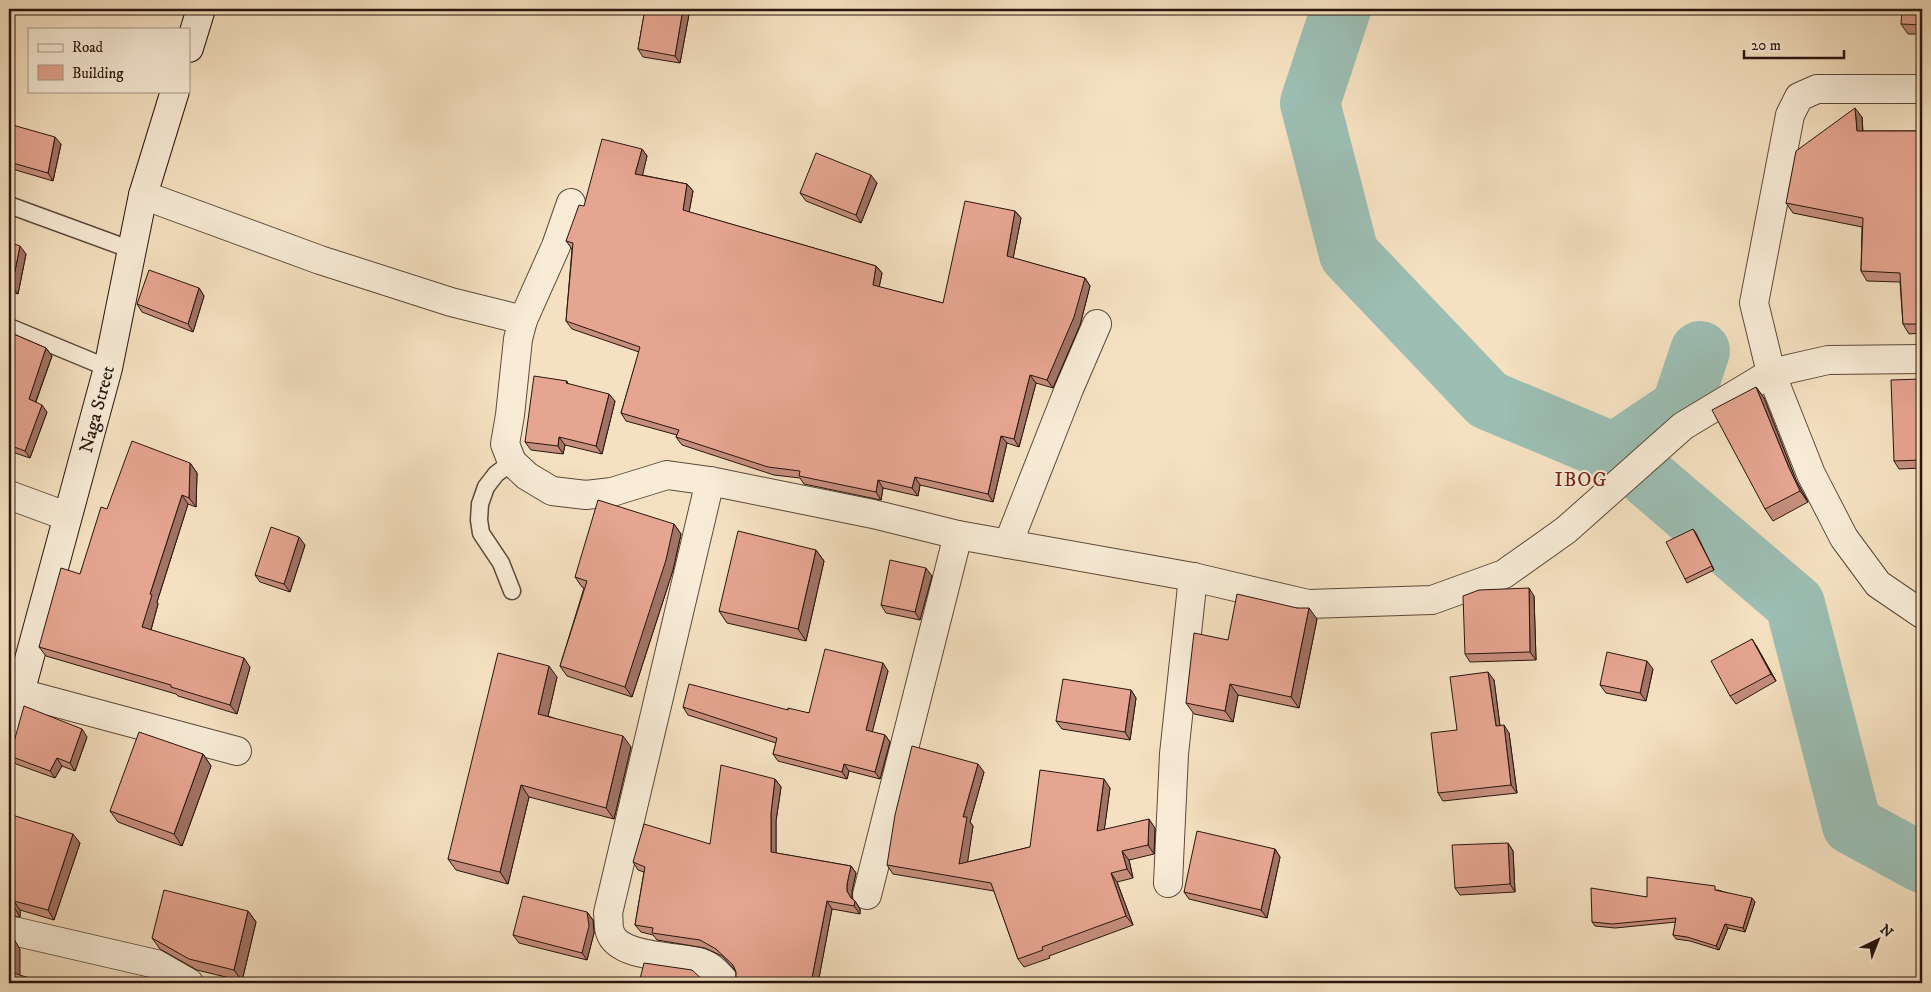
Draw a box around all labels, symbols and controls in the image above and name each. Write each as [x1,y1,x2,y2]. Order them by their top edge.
legend [28,28,190,92]
scale bar [1744,28,1844,60]
text: 20 m [1751,36,1781,55]
text: Road [72,38,104,57]
text: Building [72,64,124,83]
street label: Naga Street [75,363,120,456]
district label: IBOG [1554,468,1608,493]
north arrow [1854,914,1904,964]
text: N [1876,921,1897,942]

